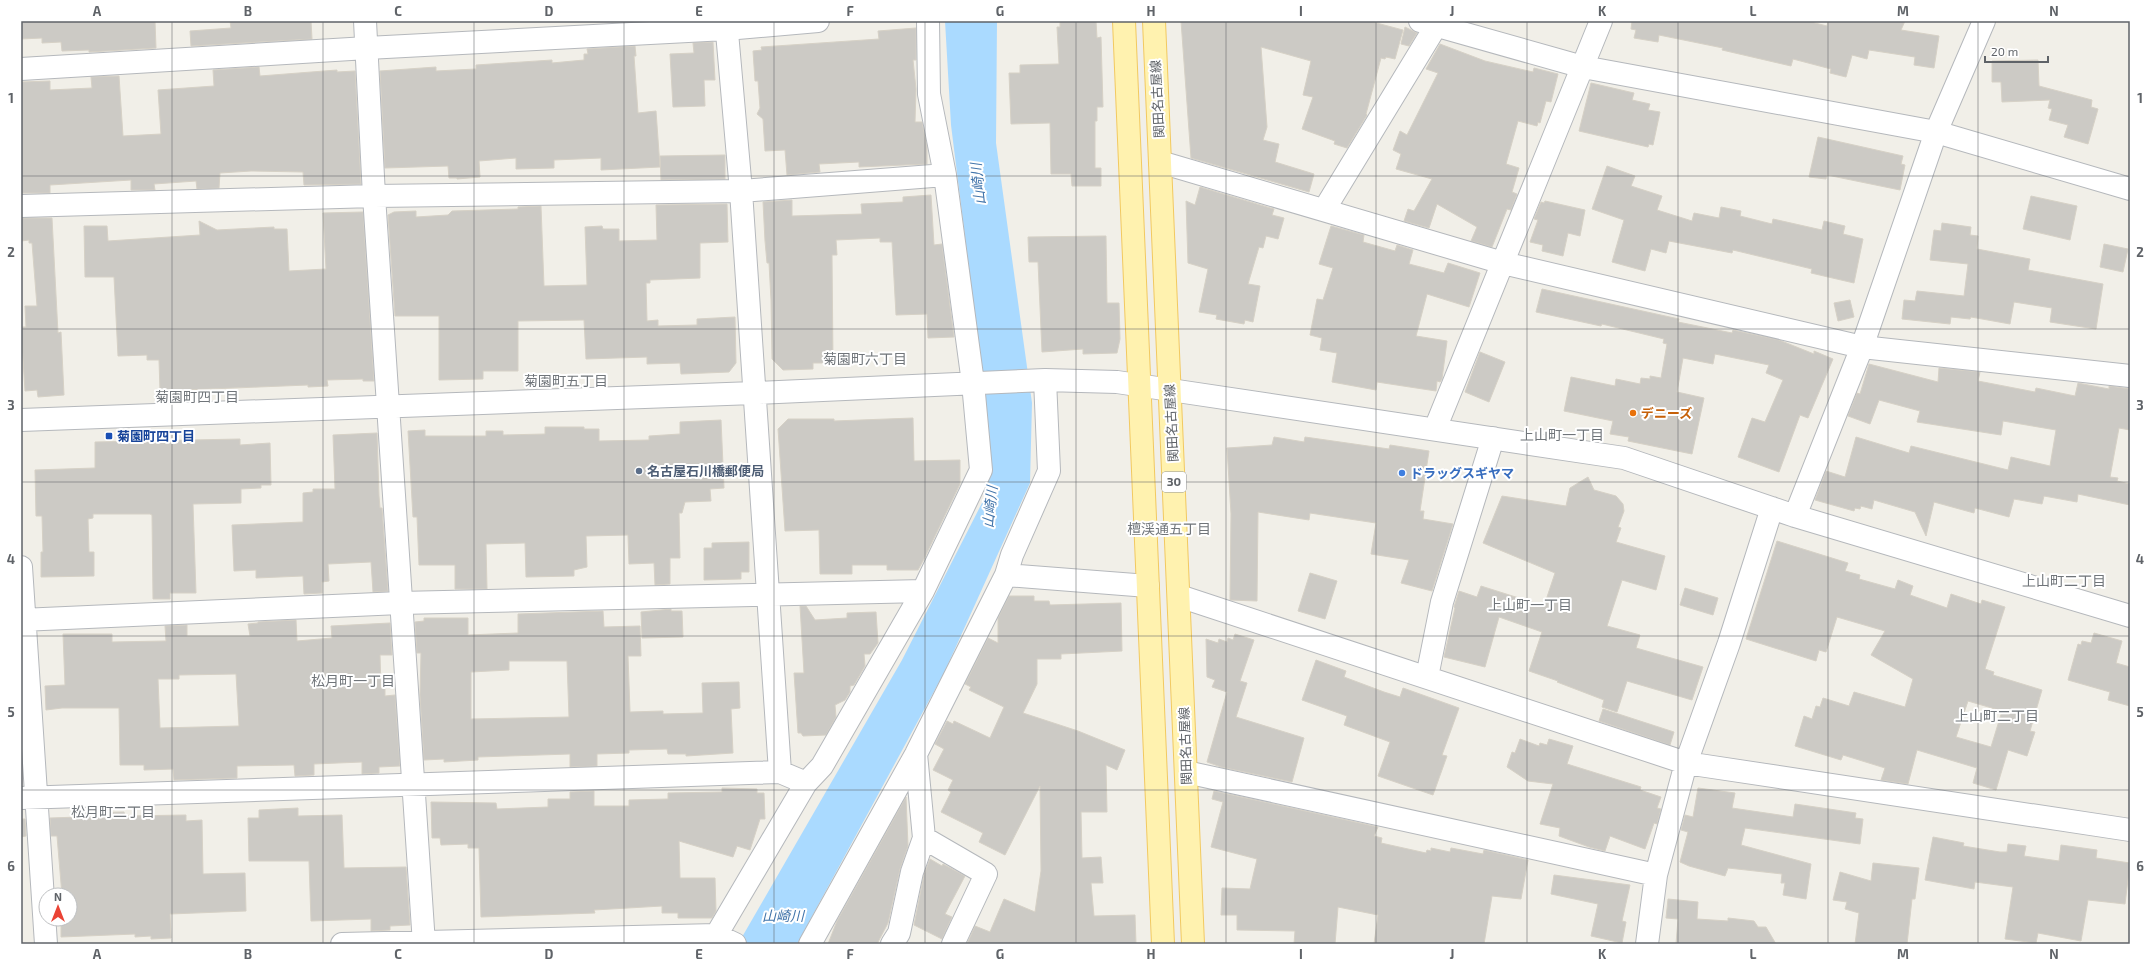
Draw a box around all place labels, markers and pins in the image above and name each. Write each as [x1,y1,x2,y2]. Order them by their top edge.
place label: デニーズ [1641,405,1692,421]
marker: デニーズ [1628,408,1638,418]
place label: 菊園町四丁目 [117,428,195,444]
marker: 菊園町四丁目 [104,431,114,441]
place label: 名古屋石川橋郵便局 [647,463,764,479]
place label: ドラッグスギヤマ [1410,465,1514,481]
marker: 名古屋石川橋郵便局 [634,466,644,476]
marker: ドラッグスギヤマ [1397,468,1407,478]

